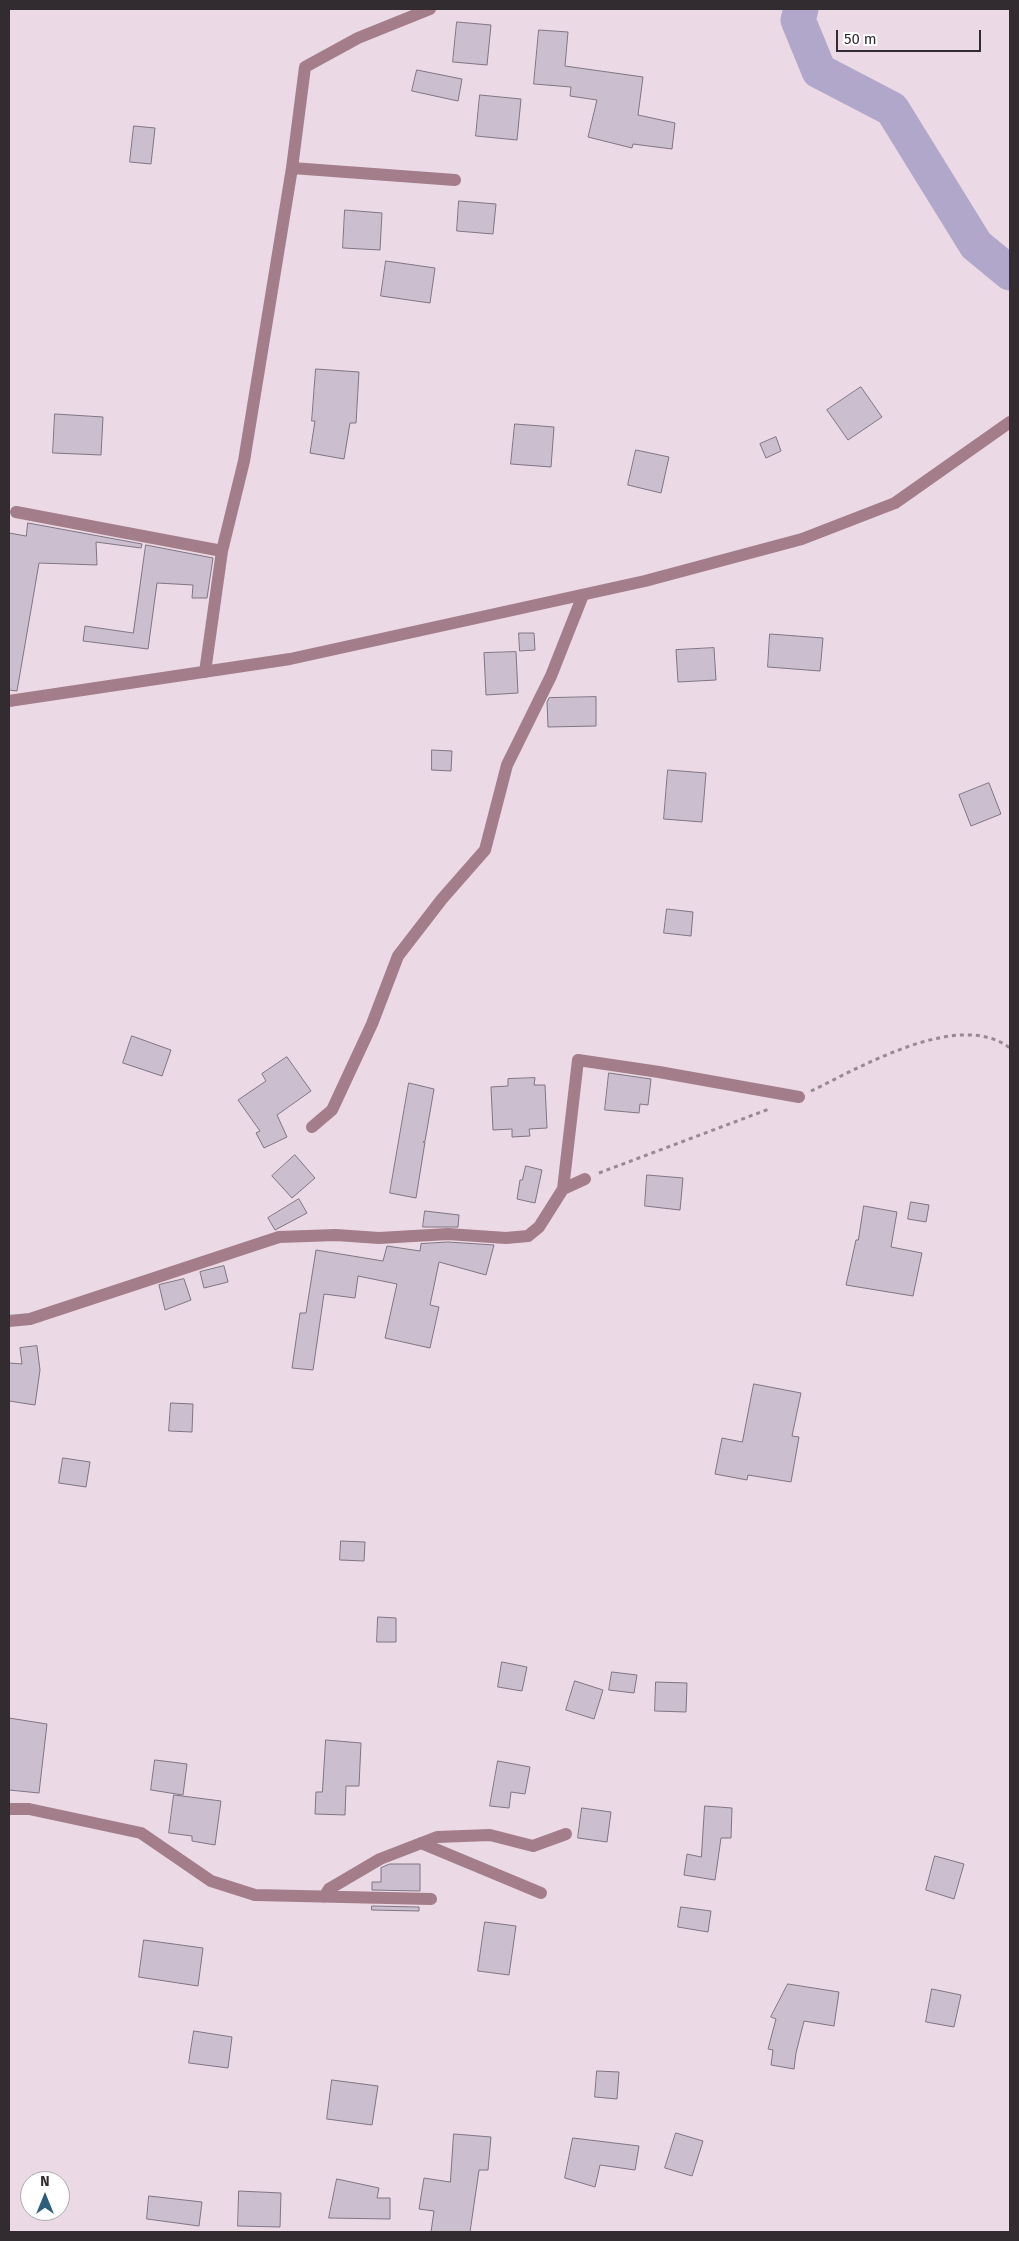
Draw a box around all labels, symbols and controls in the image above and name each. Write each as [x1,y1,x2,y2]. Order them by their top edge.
scale bar [839,20,984,52]
text: 50 m [844,30,877,48]
north arrow [20,2171,70,2221]
text: N [40,2173,50,2190]

